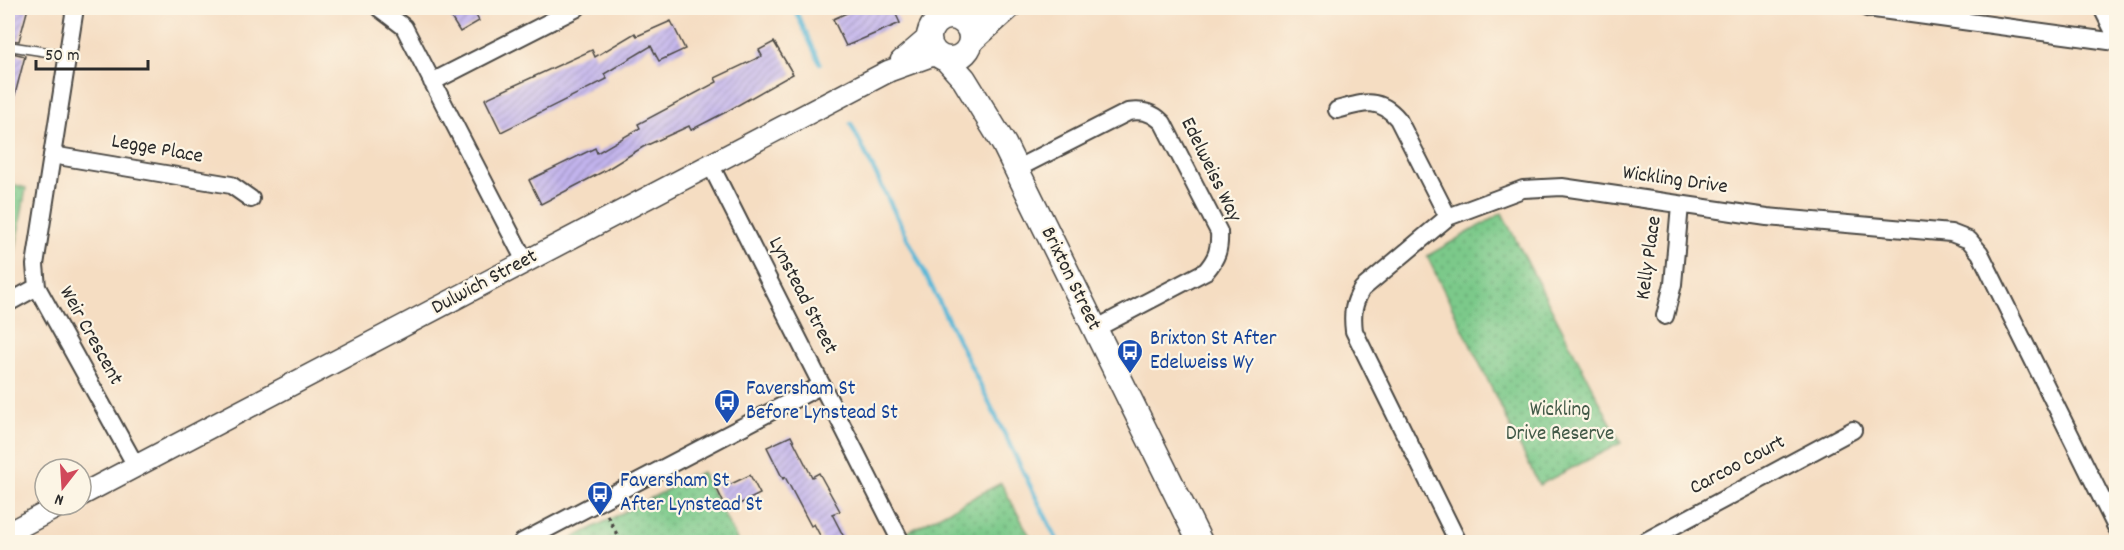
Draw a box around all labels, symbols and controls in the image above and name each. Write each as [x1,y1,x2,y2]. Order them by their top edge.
scale bar [36,33,148,71]
text: 50 m [45,44,80,69]
street label: Edelweiss Way [1172,113,1248,228]
street label: Legge Place [109,127,205,173]
street label: Wickling Drive [1620,159,1730,203]
street label: Kelly Place [1629,214,1671,302]
street label: Brixton Street [1032,222,1108,336]
street label: Lynstead Street [760,232,845,360]
street label: Dulwich Street [427,242,544,324]
street label: Weir Crescent [50,281,130,391]
place label: Brixton St After Edelweiss Wy [1150,325,1277,379]
bus stop icon: Brixton St After Edelweiss Wy [1115,337,1145,375]
place label: Faversham St Before Lynstead St [746,375,898,429]
bus stop icon: Faversham St Before Lynstead St [712,387,742,425]
park label: Wickling Drive Reserve [1506,396,1614,450]
street label: Carcoo Court [1685,428,1791,504]
north arrow [33,457,93,517]
place label: Faversham St After Lynstead St [620,467,763,521]
bus stop icon: Faversham St After Lynstead St [585,479,615,517]
text: N [52,487,66,511]

